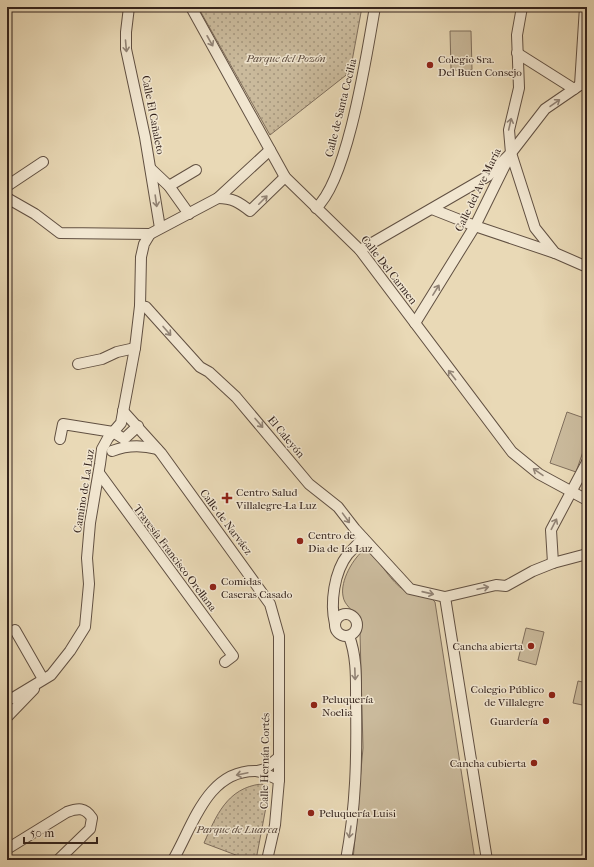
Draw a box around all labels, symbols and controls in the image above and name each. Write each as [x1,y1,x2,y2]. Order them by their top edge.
one-way arrow [207,35,214,47]
one-way arrow [123,39,130,52]
park label: Parque del Pozón [245,52,326,65]
place label: Colegio Sra. Del Buen Consejo [438,53,522,79]
street label: Calle de Santa Cecilia [322,57,360,159]
marker: Colegio Sra. Del Buen Consejo [425,60,435,70]
street label: Calle El Cañaleto [139,74,167,156]
one-way arrow [549,99,560,107]
one-way arrow [507,118,515,131]
street label: Calle del Ave María [452,145,504,234]
one-way arrow [152,194,160,207]
one-way arrow [258,195,268,204]
street label: Calle Del Carmen [358,233,420,307]
one-way arrow [432,284,440,296]
one-way arrow [163,326,172,337]
one-way arrow [448,369,457,380]
street label: El Caleyón [265,414,308,461]
one-way arrow [254,418,263,428]
street label: Camino de La Luz [71,448,97,534]
one-way arrow [532,468,543,476]
place label: Centro Salud Villalegre-La Luz [235,486,317,512]
street label: Calle de Narváez [197,487,255,557]
marker: Centro Salud Villalegre-La Luz [221,492,233,504]
street label: Travesía Francisco Orellana [131,502,220,615]
one-way arrow [342,512,351,523]
one-way arrow [551,519,558,531]
place label: Centro de Dia de La Luz [308,529,373,555]
marker: Centro de Dia de La Luz [295,536,305,546]
place label: Comidas Caseras Casado [221,575,293,601]
marker: Comidas Caseras Casado [208,582,218,592]
one-way arrow [476,584,489,592]
one-way arrow [421,590,434,597]
place label: Cancha abierta [453,640,524,653]
marker: Cancha abierta [526,641,536,651]
one-way arrow [352,667,359,680]
place label: Colegio Público de Villalegre [471,683,545,709]
marker: Colegio Público de Villalegre [547,690,557,700]
place label: Peluquería Noelia [322,693,374,719]
marker: Peluquería Noelia [309,700,319,710]
street label: Calle Hernán Cortés [258,713,272,809]
place label: Guardería [490,715,539,728]
marker: Guardería [541,716,551,726]
place label: Cancha cubierta [450,757,527,770]
marker: Cancha cubierta [529,758,539,768]
one-way arrow [236,770,249,778]
place label: Peluquería Luisi [319,807,397,820]
marker: Peluquería Luisi [306,808,316,818]
scale bar [24,819,97,845]
park label: Parque de Luarca [195,823,278,836]
one-way arrow [346,825,354,838]
text: 50 m [30,826,54,840]

